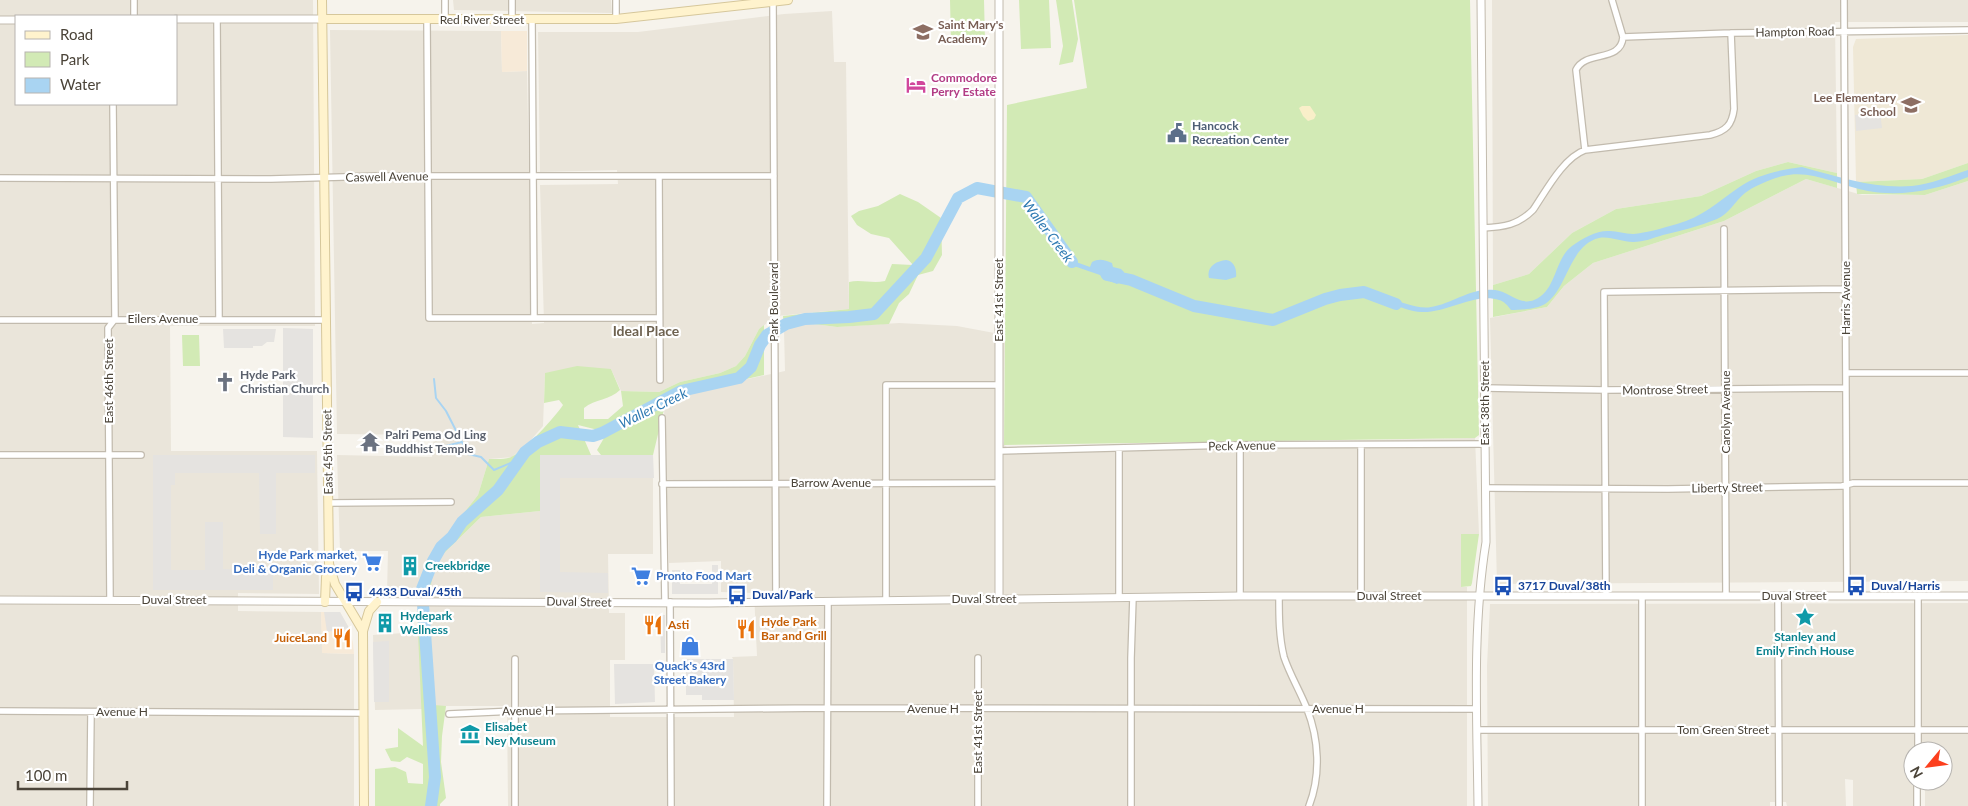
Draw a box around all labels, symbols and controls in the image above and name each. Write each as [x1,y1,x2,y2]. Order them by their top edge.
street label: Red River Street [440,12,525,27]
legend [15,15,178,105]
place label: Saint Mary's Academy [937,17,1003,46]
school or university icon: Saint Mary's Academy [912,21,934,43]
street label: Hampton Road [1755,23,1835,40]
text: Road [60,25,93,43]
text: Park [60,50,90,68]
place label: Commodore Perry Estate [931,70,998,99]
hotel icon: Commodore Perry Estate [905,74,927,96]
text: Water [60,75,101,93]
place label: Lee Elementary School [1814,90,1897,119]
school or university icon: Lee Elementary School [1900,94,1922,116]
place label: Hancock Recreation Center [1192,118,1289,147]
public building icon: Hancock Recreation Center [1166,122,1188,144]
street label: Caswell Avenue [345,168,429,185]
water label: Waller Creek [1019,196,1078,266]
street label: East 41st Street [991,258,1006,342]
street label: Harris Avenue [1838,261,1853,335]
street label: Park Boulevard [766,262,781,342]
street label: Eilers Avenue [128,311,198,326]
district label: Ideal Place [613,322,680,339]
street label: East 46th Street [101,338,116,423]
street label: East 38th Street [1477,360,1492,445]
place label: Hyde Park Christian Church [240,367,330,396]
street label: Carolyn Avenue [1718,370,1733,454]
church icon: Hyde Park Christian Church [214,371,236,393]
street label: Montrose Street [1622,381,1709,398]
water label: Waller Creek [616,384,690,431]
street label: East 45th Street [319,409,336,495]
place label: Palri Pema Od Ling Buddhist Temple [385,427,487,456]
temple icon: Palri Pema Od Ling Buddhist Temple [359,431,381,453]
street label: Peck Avenue [1208,437,1276,454]
street label: Barrow Avenue [791,475,871,490]
street label: Liberty Street [1691,479,1763,496]
place label: Hyde Park market, Deli & Organic Grocery [233,547,358,576]
supermarket icon: Hyde Park market, Deli & Organic Grocery [361,551,383,573]
building icon: Creekbridge [399,555,421,577]
place label: Creekbridge [425,558,491,573]
supermarket icon: Pronto Food Mart [630,565,652,587]
place label: Pronto Food Mart [656,568,752,583]
bus stop icon: 3717 Duval/38th [1492,575,1514,597]
bus stop icon: Duval/Harris [1845,575,1867,597]
place label: 3717 Duval/38th [1518,578,1611,593]
place label: Duval/Harris [1871,578,1940,593]
bus stop icon: 4433 Duval/45th [343,581,365,603]
place label: 4433 Duval/45th [369,584,462,599]
bus stop icon: Duval/Park [726,584,748,606]
place label: Duval/Park [752,587,813,602]
street label: Duval Street [1356,588,1422,603]
street label: Duval Street [1761,588,1827,603]
street label: Duval Street [951,591,1017,606]
street label: Duval Street [141,592,207,607]
street label: Duval Street [546,593,612,610]
place icon: Stanley and Emily Finch House [1794,606,1816,628]
place label: Hydepark Wellness [400,608,453,637]
building icon: Hydepark Wellness [374,612,396,634]
restaurant icon: Asti [642,614,664,636]
place label: Hyde Park Bar and Grill [761,614,827,643]
place label: Asti [667,617,690,632]
restaurant icon: Hyde Park Bar and Grill [735,618,757,640]
restaurant icon: JuiceLand [331,627,353,649]
place label: Stanley and Emily Finch House [1756,629,1855,658]
place label: JuiceLand [274,630,327,645]
shop icon: Quack's 43rd Street Bakery [679,635,701,657]
place label: Quack's 43rd Street Bakery [654,658,727,687]
street label: East 41st Street [970,690,985,774]
street label: Avenue H [907,701,959,716]
street label: Avenue H [1312,701,1364,716]
street label: Avenue H [502,703,554,718]
street label: Avenue H [96,704,148,719]
place label: Elisabet Ney Museum [485,719,556,748]
street label: Tom Green Street [1677,722,1770,737]
museum icon: Elisabet Ney Museum [459,723,481,745]
north arrow [1903,741,1953,791]
scale bar [18,758,126,790]
text: N [1906,764,1926,781]
text: 100 m [25,766,67,784]

